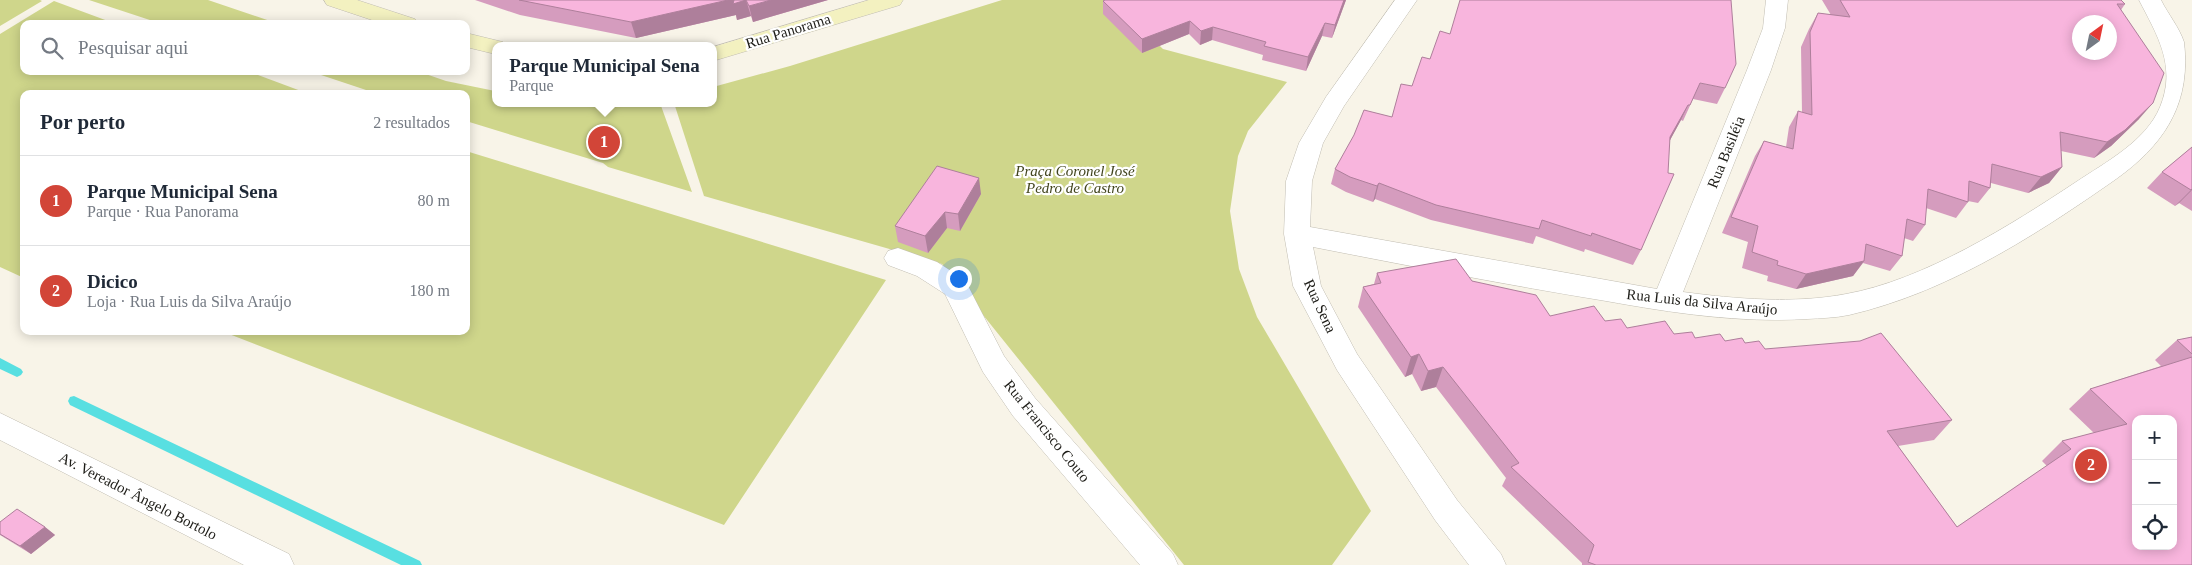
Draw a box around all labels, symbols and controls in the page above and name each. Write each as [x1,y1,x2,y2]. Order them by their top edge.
street label: Rua Panorama [744,10,833,51]
north arrow [2072,15,2117,60]
search box [20,20,470,75]
icon: search [38,34,66,62]
text: Pesquisar aqui [78,37,188,58]
popup [492,42,717,107]
text: Parque Municipal Sena [509,55,700,76]
text: Parque [509,77,554,94]
text: Por perto [40,110,125,134]
street label: Rua Basiléia [1704,113,1748,190]
text: 2 resultados [373,114,450,131]
pin: 1 [588,123,620,161]
park label: Praça Coronel José Pedro de Castro [1014,163,1136,196]
text: Parque Municipal Sena [87,181,278,202]
text: 1 [52,192,60,209]
text: 80 m [418,192,450,209]
text: Parque · Rua Panorama [87,203,239,220]
your location [946,266,972,292]
text: Dicico [87,271,138,292]
street label: Rua Sena [1301,277,1339,336]
text: 2 [52,282,60,299]
text: 180 m [410,282,450,299]
street label: Rua Luis da Silva Araújo [1626,286,1778,318]
text: Loja · Rua Luis da Silva Araújo [87,293,291,310]
street label: Rua Francisco Couto [1001,377,1093,485]
map controls [2132,415,2177,550]
button: + [2132,415,2177,460]
pin: 2 [2075,446,2107,484]
street label: Av. Vereador Ângelo Bortolo [56,449,220,543]
button: − [2132,460,2177,505]
button: locate [2132,505,2177,550]

